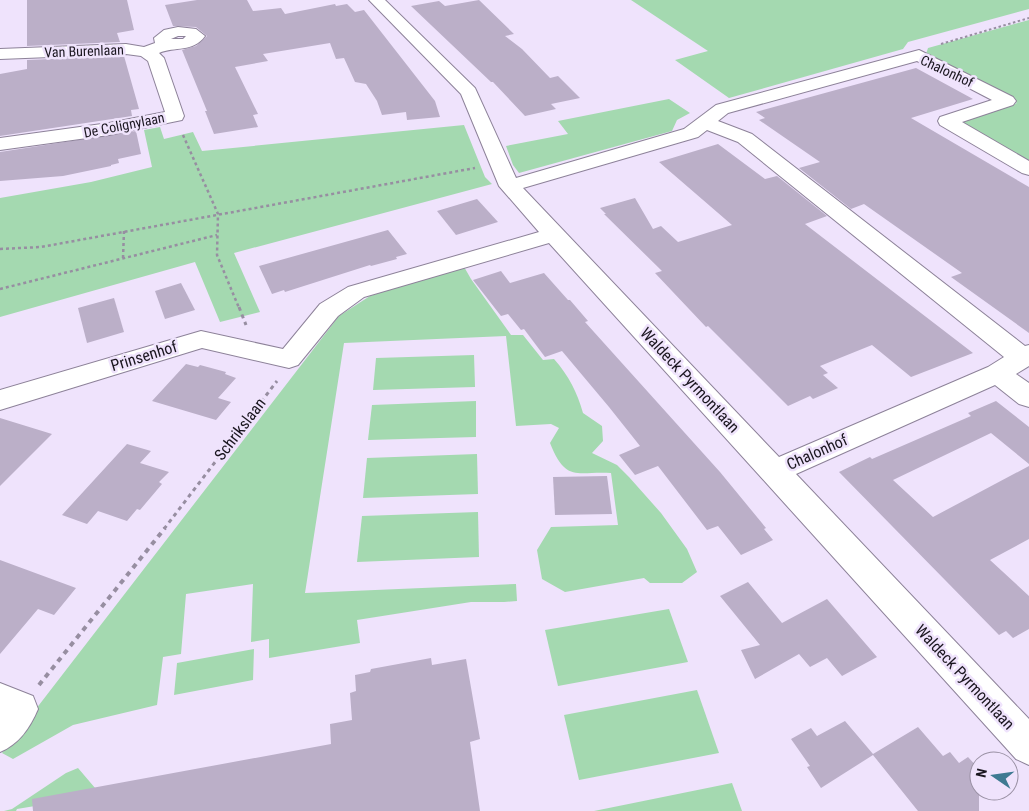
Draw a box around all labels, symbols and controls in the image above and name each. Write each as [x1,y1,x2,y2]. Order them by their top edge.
street label: Van Burenlaan [44,42,124,60]
street label: Chalonhof [918,52,977,90]
street label: De Colignylaan [82,109,166,141]
street label: Waldeck Pyrmontlaan [636,323,744,437]
street label: Prinsenhof [108,337,180,375]
street label: Schrikslaan [210,394,270,464]
street label: Chalonhof [784,430,850,474]
street label: Waldeck Pyrmontlaan [911,620,1019,734]
north arrow [969,751,1019,801]
text: N [973,767,990,779]

